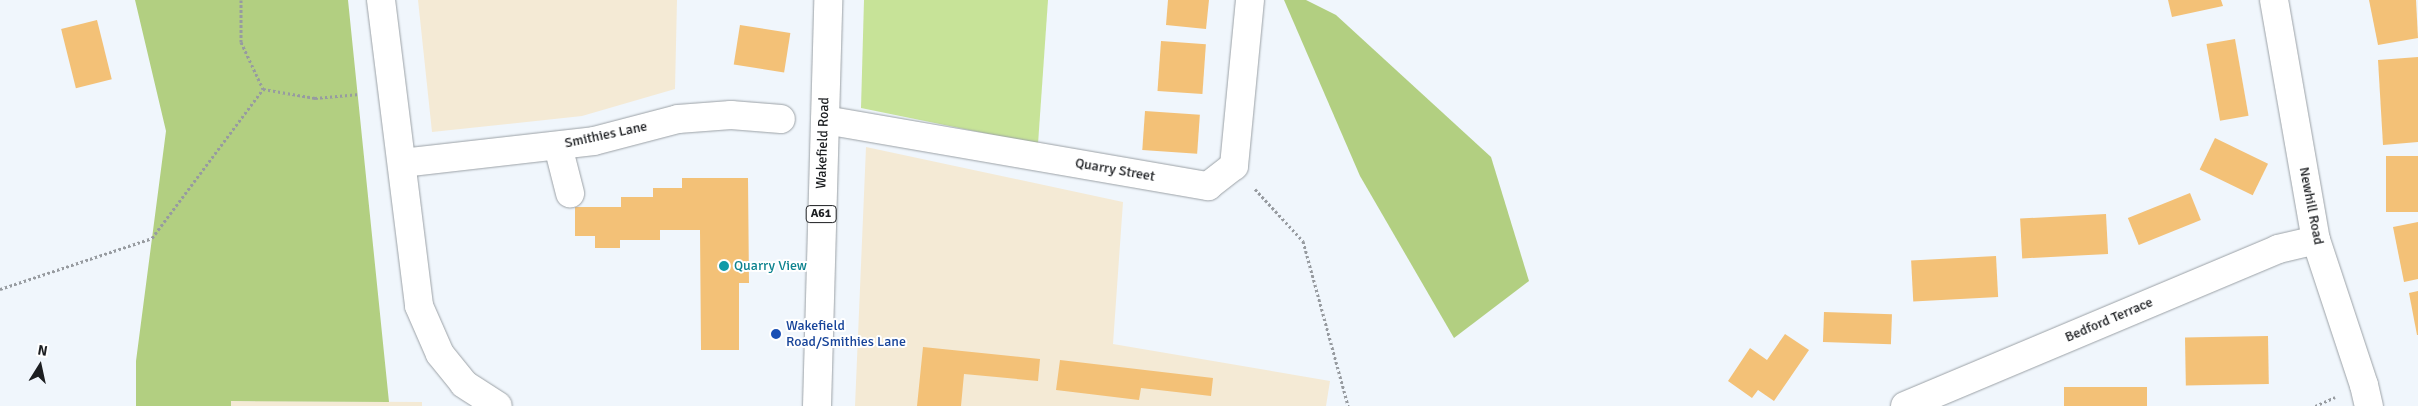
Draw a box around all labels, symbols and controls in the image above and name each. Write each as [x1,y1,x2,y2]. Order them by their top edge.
street label: Wakefield Road [813,97,833,189]
street label: Smithies Lane [563,118,649,152]
street label: Quarry Street [1074,155,1156,185]
street label: Newhill Road [2295,166,2327,246]
road number: A61 [805,204,837,223]
place label: Quarry View [734,258,807,274]
marker: Quarry View [718,260,730,272]
street label: Bedford Terrace [2063,294,2155,346]
place label: Wakefield Road/Smithies Lane [786,318,906,351]
marker: Wakefield Road/Smithies Lane [770,328,782,340]
north arrow [15,341,65,391]
text: N [36,342,49,360]

